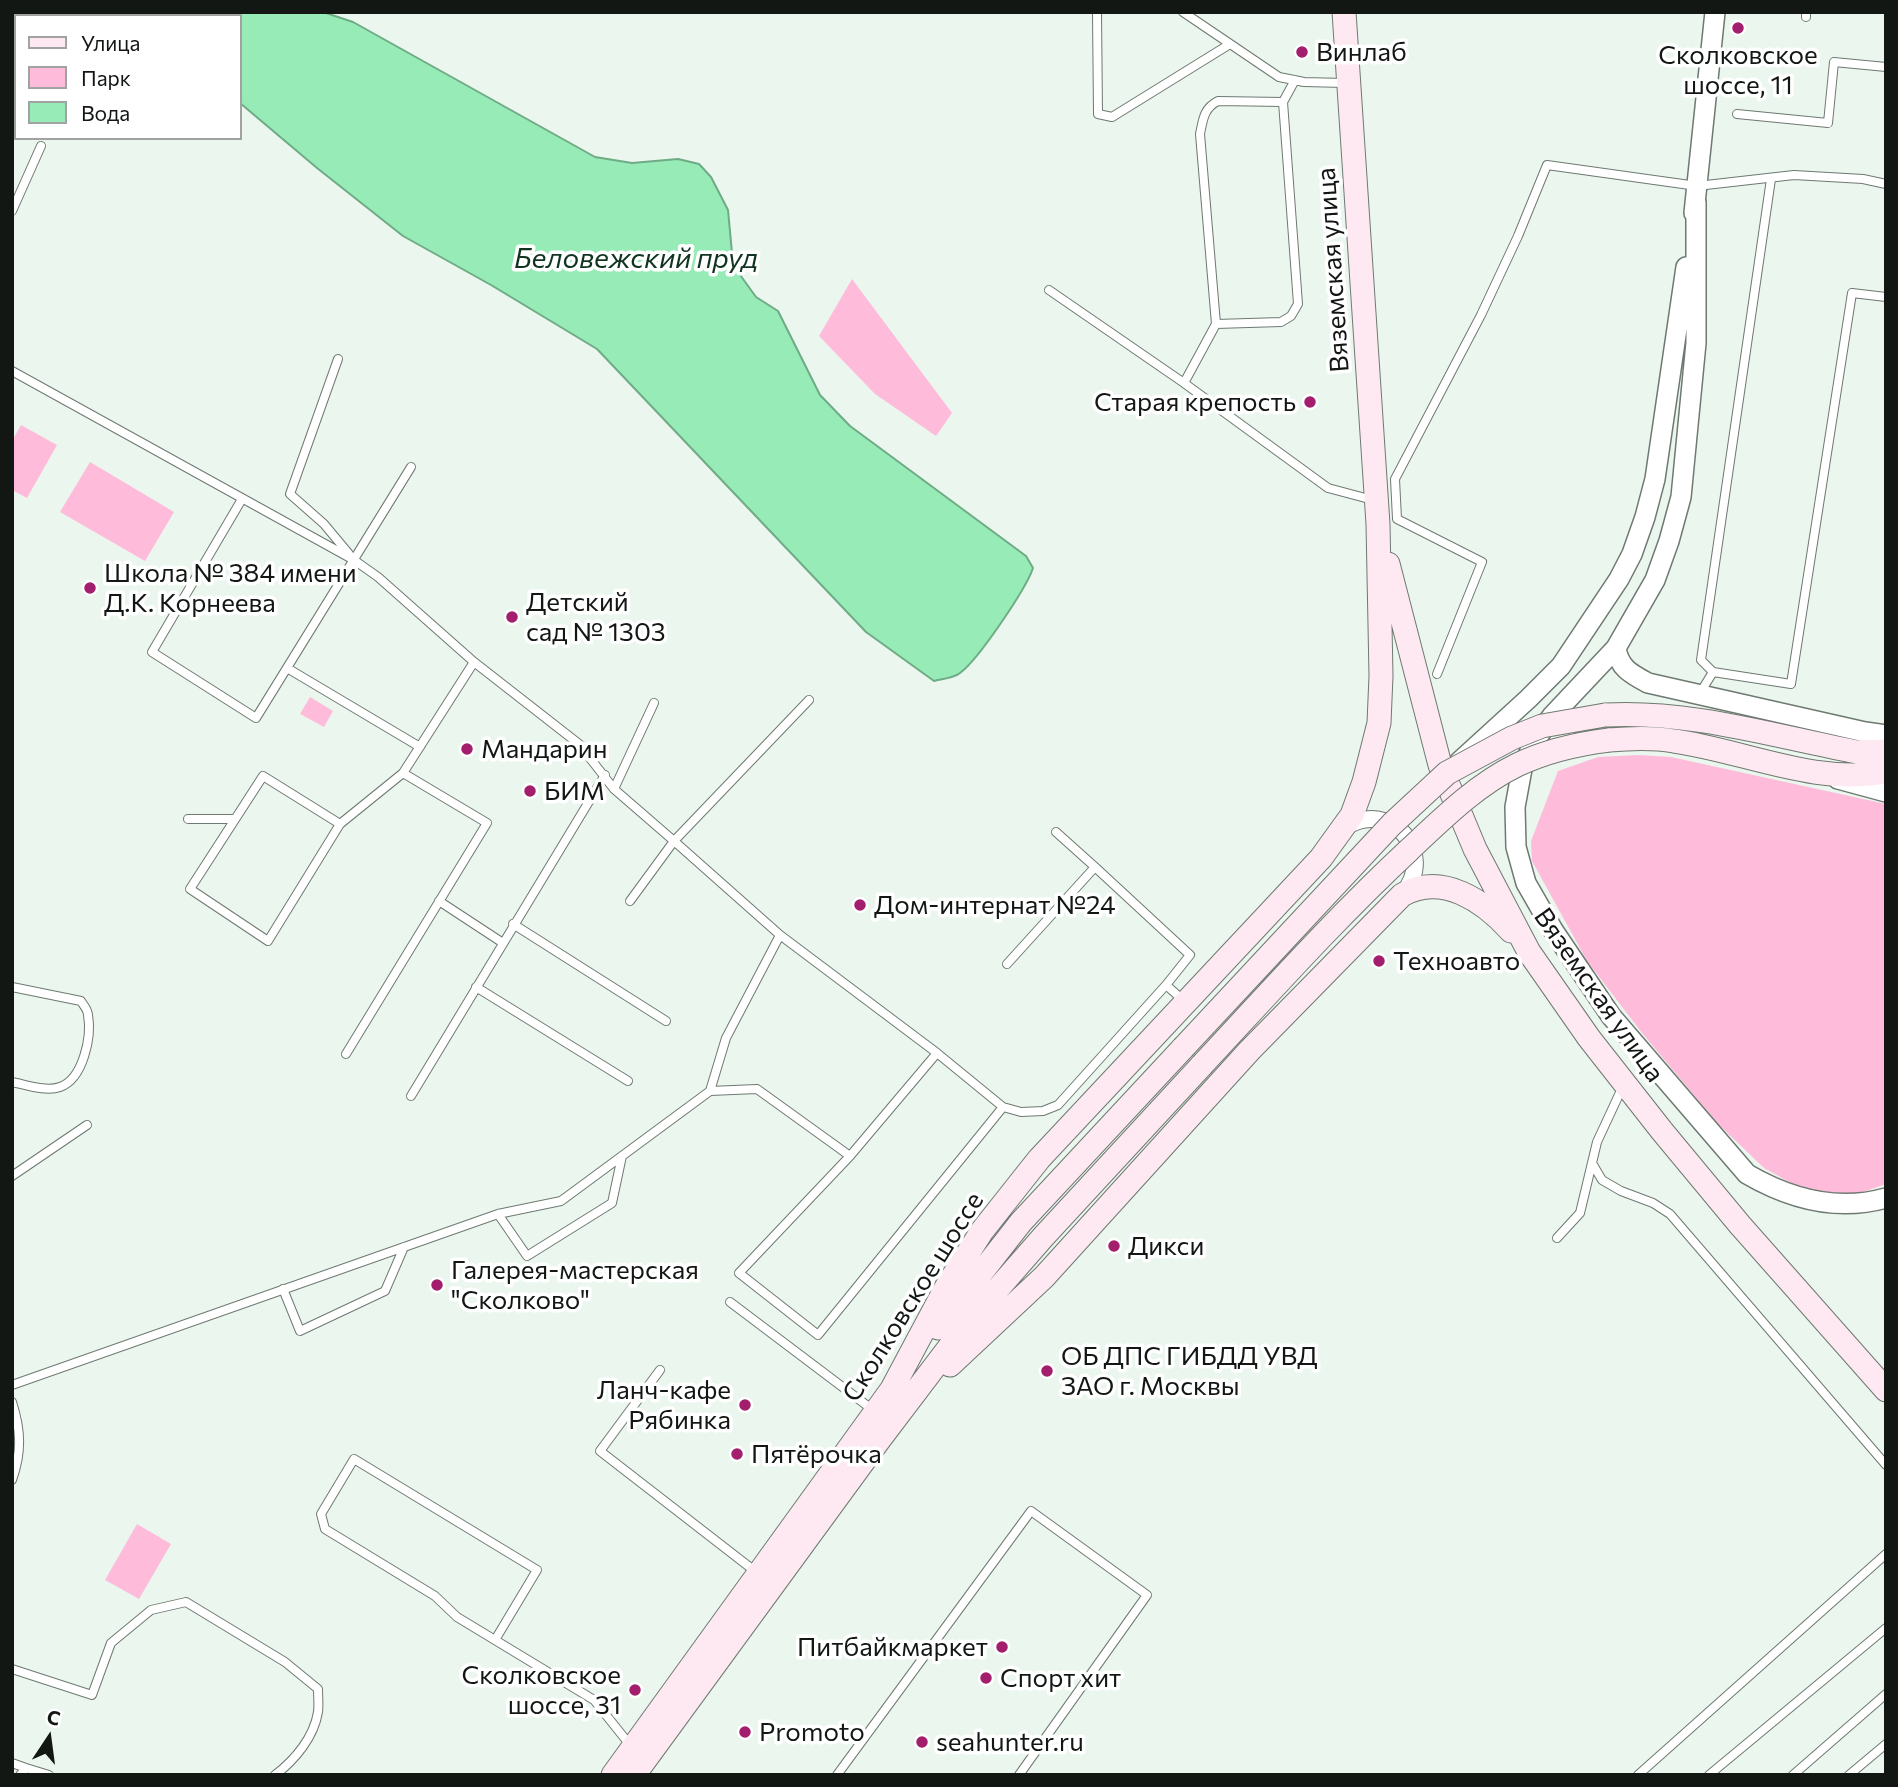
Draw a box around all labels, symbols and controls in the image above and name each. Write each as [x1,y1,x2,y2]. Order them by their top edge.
legend [14,14,242,140]
marker: Сколковское шоссе, 11 [1730,20,1746,36]
text: Улица [81,30,140,55]
place label: Винлаб [1316,36,1407,68]
place label: Сколковское шоссе, 11 [1658,39,1818,100]
marker: Винлаб [1294,44,1310,60]
text: Парк [81,65,131,90]
text: Вода [81,100,130,125]
street label: Вяземская улица [1310,167,1356,373]
water label: Беловежский пруд [514,242,758,276]
place label: Старая крепость [1094,386,1296,418]
marker: Старая крепость [1302,394,1318,410]
place label: Школа № 384 имени Д.К. Корнеева [104,557,357,618]
marker: Школа № 384 имени Д.К. Корнеева [82,580,98,596]
place label: Детский сад № 1303 [526,586,666,648]
marker: Детский сад № 1303 [504,609,520,625]
place label: Мандарин [481,733,608,765]
marker: Мандарин [459,741,475,757]
place label: БИМ [544,775,605,807]
marker: БИМ [522,783,538,799]
place label: Дом-интернат №24 [874,889,1116,921]
marker: Дом-интернат №24 [852,897,868,913]
street label: Вяземская улица [1527,902,1671,1088]
place label: Техноавто [1393,945,1520,977]
marker: Техноавто [1371,953,1387,969]
street label: Сколковское шоссе [836,1187,990,1407]
place label: Дикси [1128,1230,1204,1262]
marker: Дикси [1106,1238,1122,1254]
place label: Галерея-мастерская "Сколково" [451,1254,699,1316]
marker: Галерея-мастерская "Сколково" [429,1277,445,1293]
place label: ОБ ДПС ГИБДД УВД ЗАО г. Москвы [1061,1340,1318,1402]
marker: ОБ ДПС ГИБДД УВД ЗАО г. Москвы [1039,1363,1055,1379]
place label: Ланч-кафе Рябинка [597,1374,731,1436]
marker: Ланч-кафе Рябинка [737,1397,753,1413]
place label: Пятёрочка [751,1438,882,1470]
marker: Пятёрочка [729,1446,745,1462]
place label: Питбайкмаркет [797,1631,988,1663]
marker: Питбайкмаркет [994,1639,1010,1655]
place label: Сколковское шоссе, 31 [461,1659,621,1720]
place label: Спорт хит [1000,1662,1121,1694]
marker: Спорт хит [978,1670,994,1686]
marker: Сколковское шоссе, 31 [627,1682,643,1698]
north arrow [14,1703,84,1773]
text: С [45,1704,63,1730]
place label: Promoto [759,1716,865,1748]
marker: Promoto [737,1724,753,1740]
place label: seahunter.ru [936,1726,1084,1758]
marker: seahunter.ru [914,1734,930,1750]

